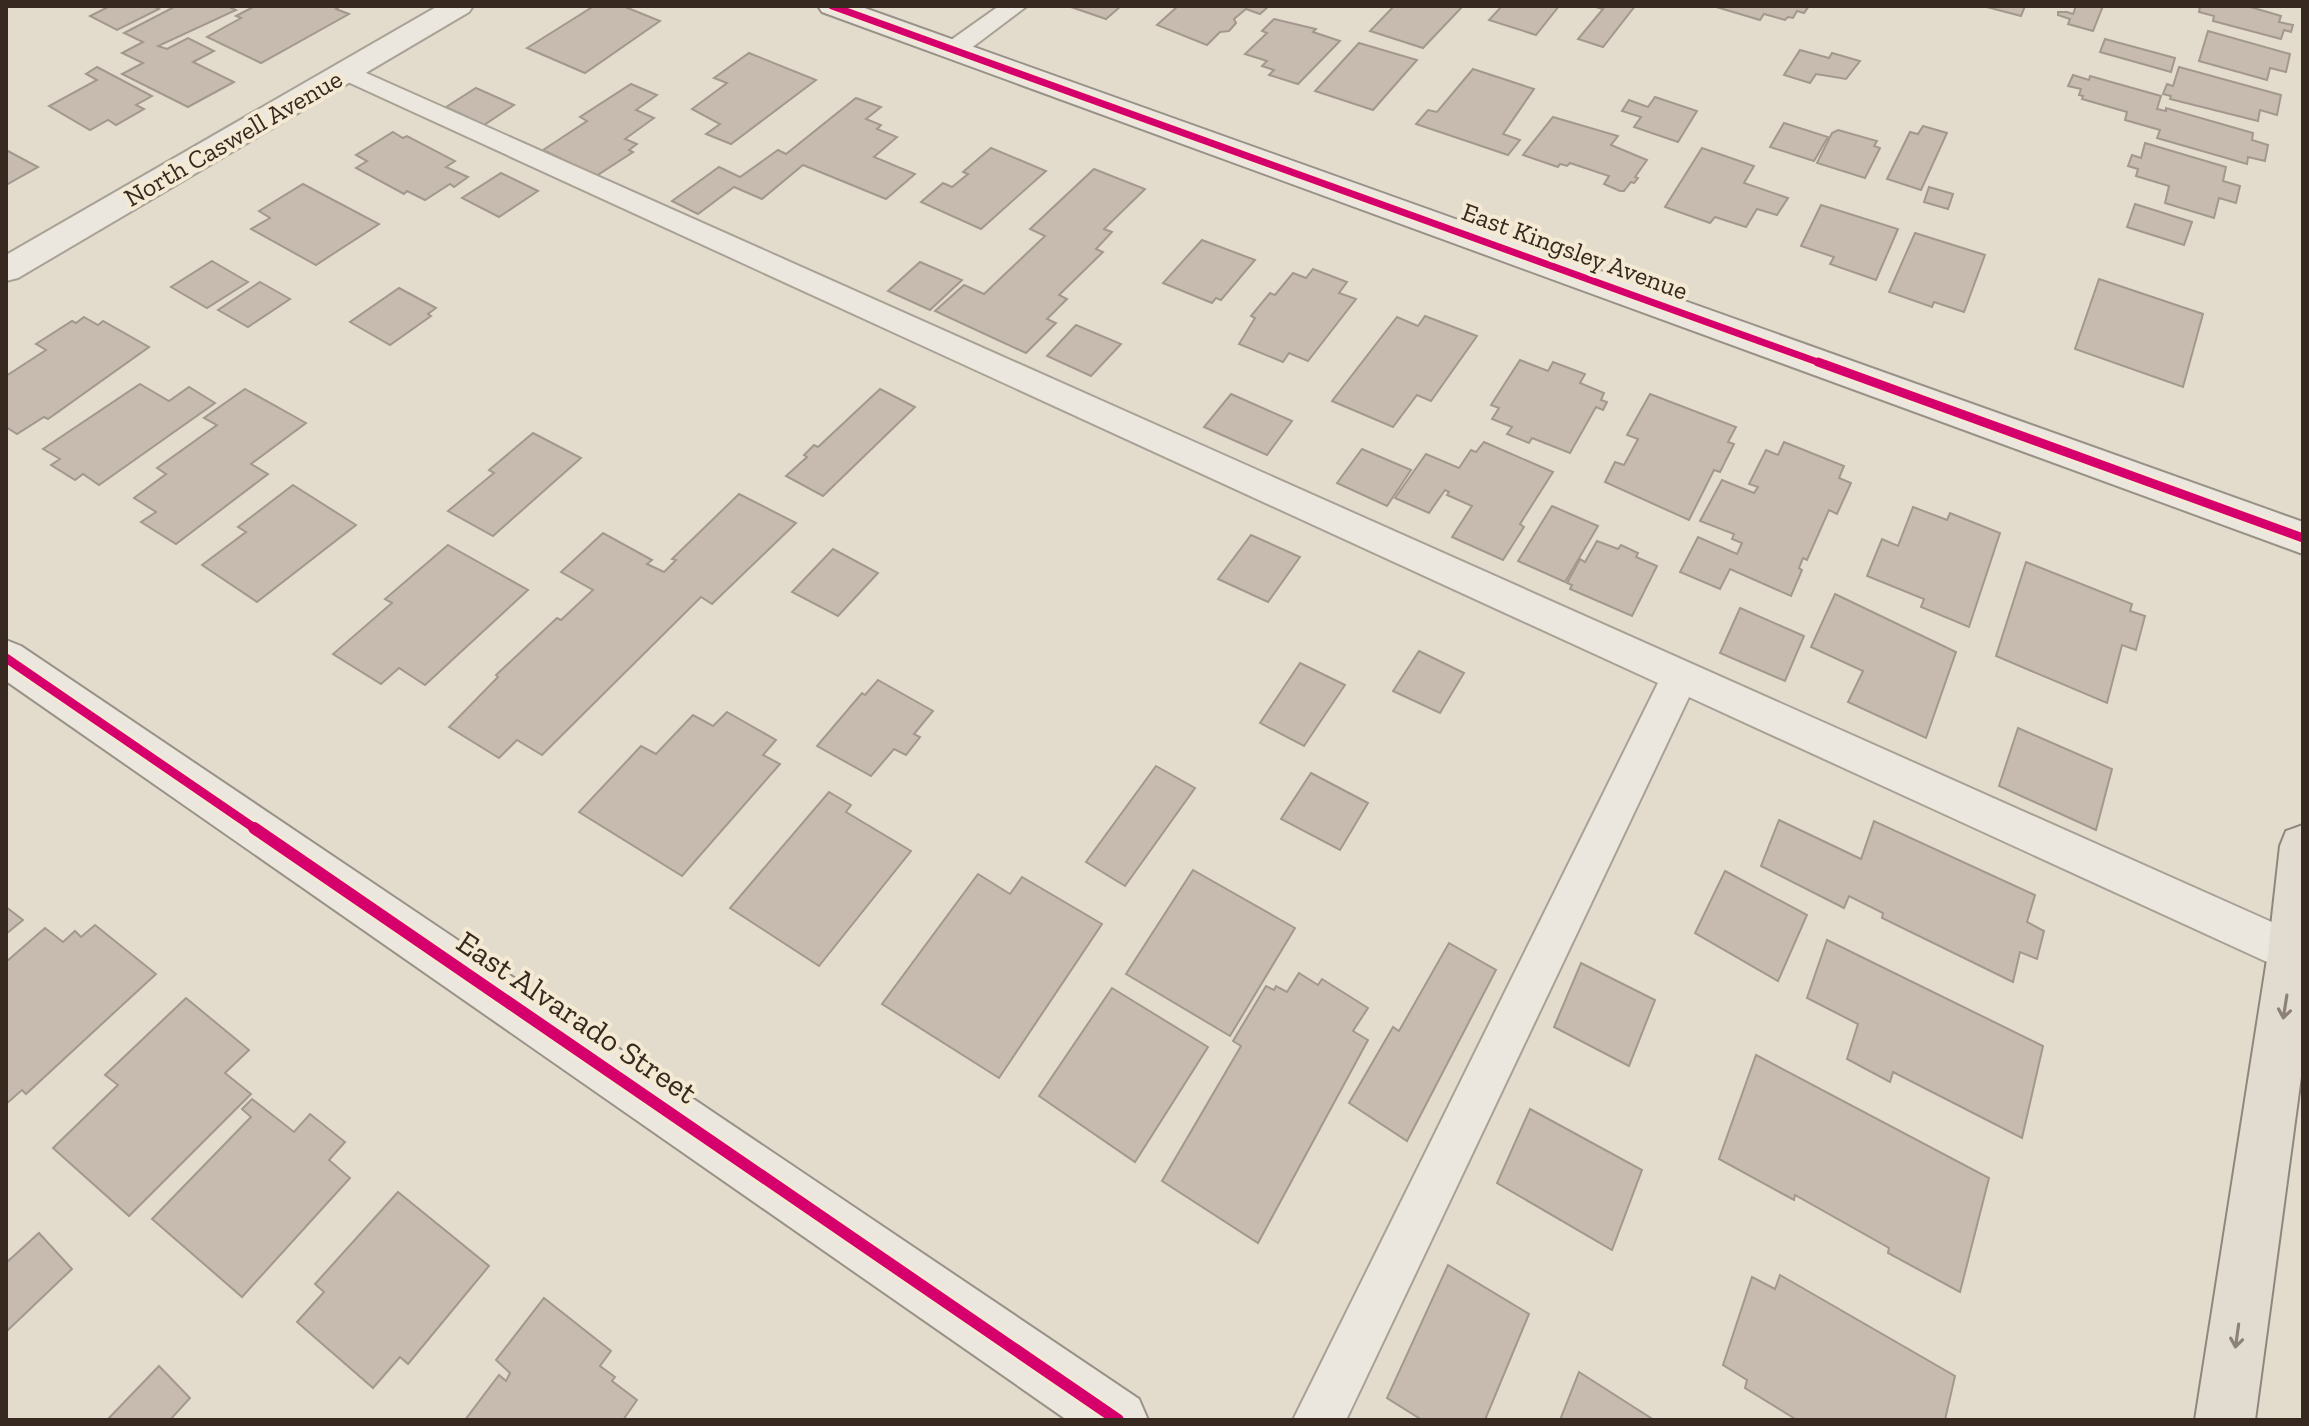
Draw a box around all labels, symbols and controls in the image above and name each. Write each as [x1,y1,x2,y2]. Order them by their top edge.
street label: North Caswell Avenue [118,62,348,214]
street label: East Kingsley Avenue [1458,195,1692,307]
street label: East Alvarado Street [450,923,704,1112]
one-way arrow [2277,994,2292,1019]
one-way arrow [2229,1323,2244,1349]

